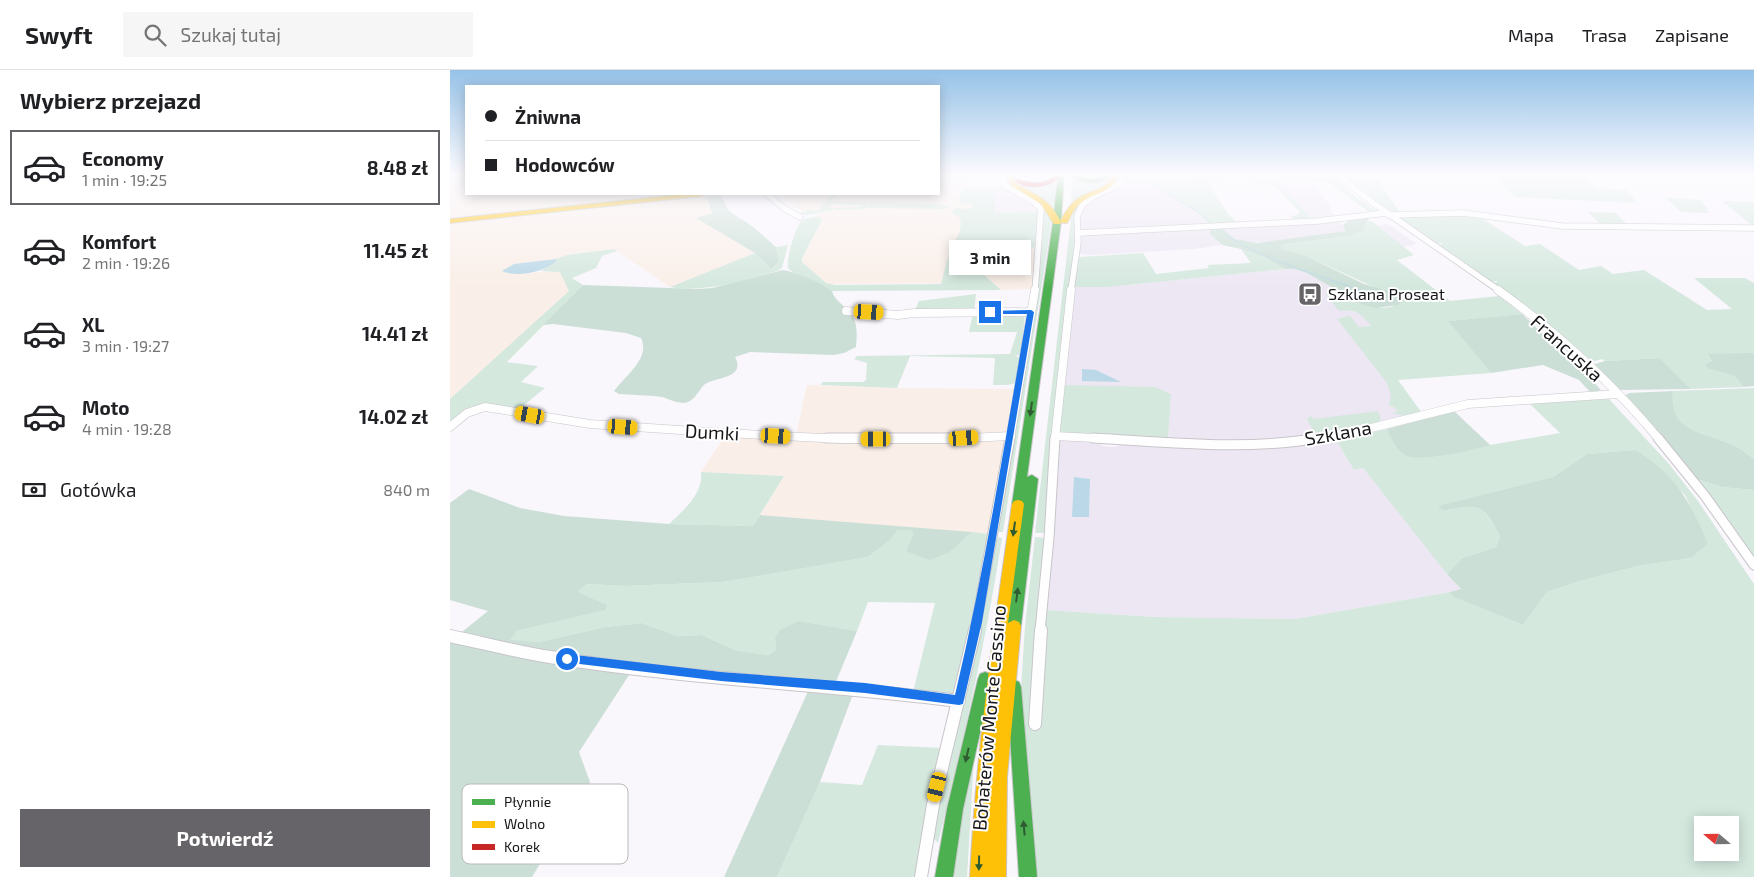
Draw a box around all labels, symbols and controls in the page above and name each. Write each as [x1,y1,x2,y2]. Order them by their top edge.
search box [123,12,473,57]
text: Swyft [25,20,93,49]
icon: search [141,21,169,49]
text: Szukaj tutaj [181,23,281,46]
text: Mapa [1508,24,1554,46]
text: Trasa [1582,24,1627,46]
text: Zapisane [1655,24,1729,46]
text: Wybierz przejazd [20,87,201,113]
text: Żniwna [515,105,581,128]
icon: car [22,145,67,190]
text: Economy [82,147,164,170]
text: Hodowców [515,153,615,176]
text: 8.48 zł [367,156,428,179]
text: 1 min · 19:25 [82,170,167,189]
icon: car [22,228,67,273]
text: Komfort [82,230,156,253]
text: 11.45 zł [364,239,428,262]
callout: 3 min [949,240,1031,274]
text: 3 min [970,248,1010,267]
text: 2 min · 19:26 [82,253,170,272]
bus stop icon: Szklana Proseat [1297,281,1323,307]
place label: Szklana Proseat [1328,284,1445,303]
route end [979,301,1001,323]
car [853,304,884,320]
street label: Francuska [1527,309,1608,386]
icon: car [22,311,67,356]
text: XL [82,313,104,336]
text: 14.41 zł [362,322,428,345]
text: 3 min · 19:27 [82,336,169,355]
icon: car [22,394,67,439]
text: Moto [82,396,130,419]
one-way arrow [1027,401,1035,417]
text: 14.02 zł [359,405,428,428]
car [513,405,546,425]
street label: Szklana [1303,415,1373,450]
car [607,418,638,436]
text: 4 min · 19:28 [82,419,172,438]
street label: Dumki [684,419,740,444]
car [760,428,791,444]
car [948,429,979,447]
car [861,432,891,447]
icon: cash [20,476,48,504]
text: Gotówka [60,478,136,501]
text: 840 m [383,480,430,499]
one-way arrow [1010,521,1018,537]
one-way arrow [1013,586,1021,602]
street label: Bohaterów Monte Cassino [967,604,1010,832]
route start [556,648,578,670]
one-way arrow [963,747,971,762]
car [926,771,947,803]
legend [462,784,628,864]
text: Płynnie [504,793,551,810]
button: Potwierdź [20,809,430,867]
text: Wolno [504,815,545,832]
north arrow [1694,816,1739,861]
map controls [1694,816,1739,861]
one-way arrow [1019,820,1027,836]
text: Korek [504,838,540,855]
one-way arrow [975,855,983,871]

